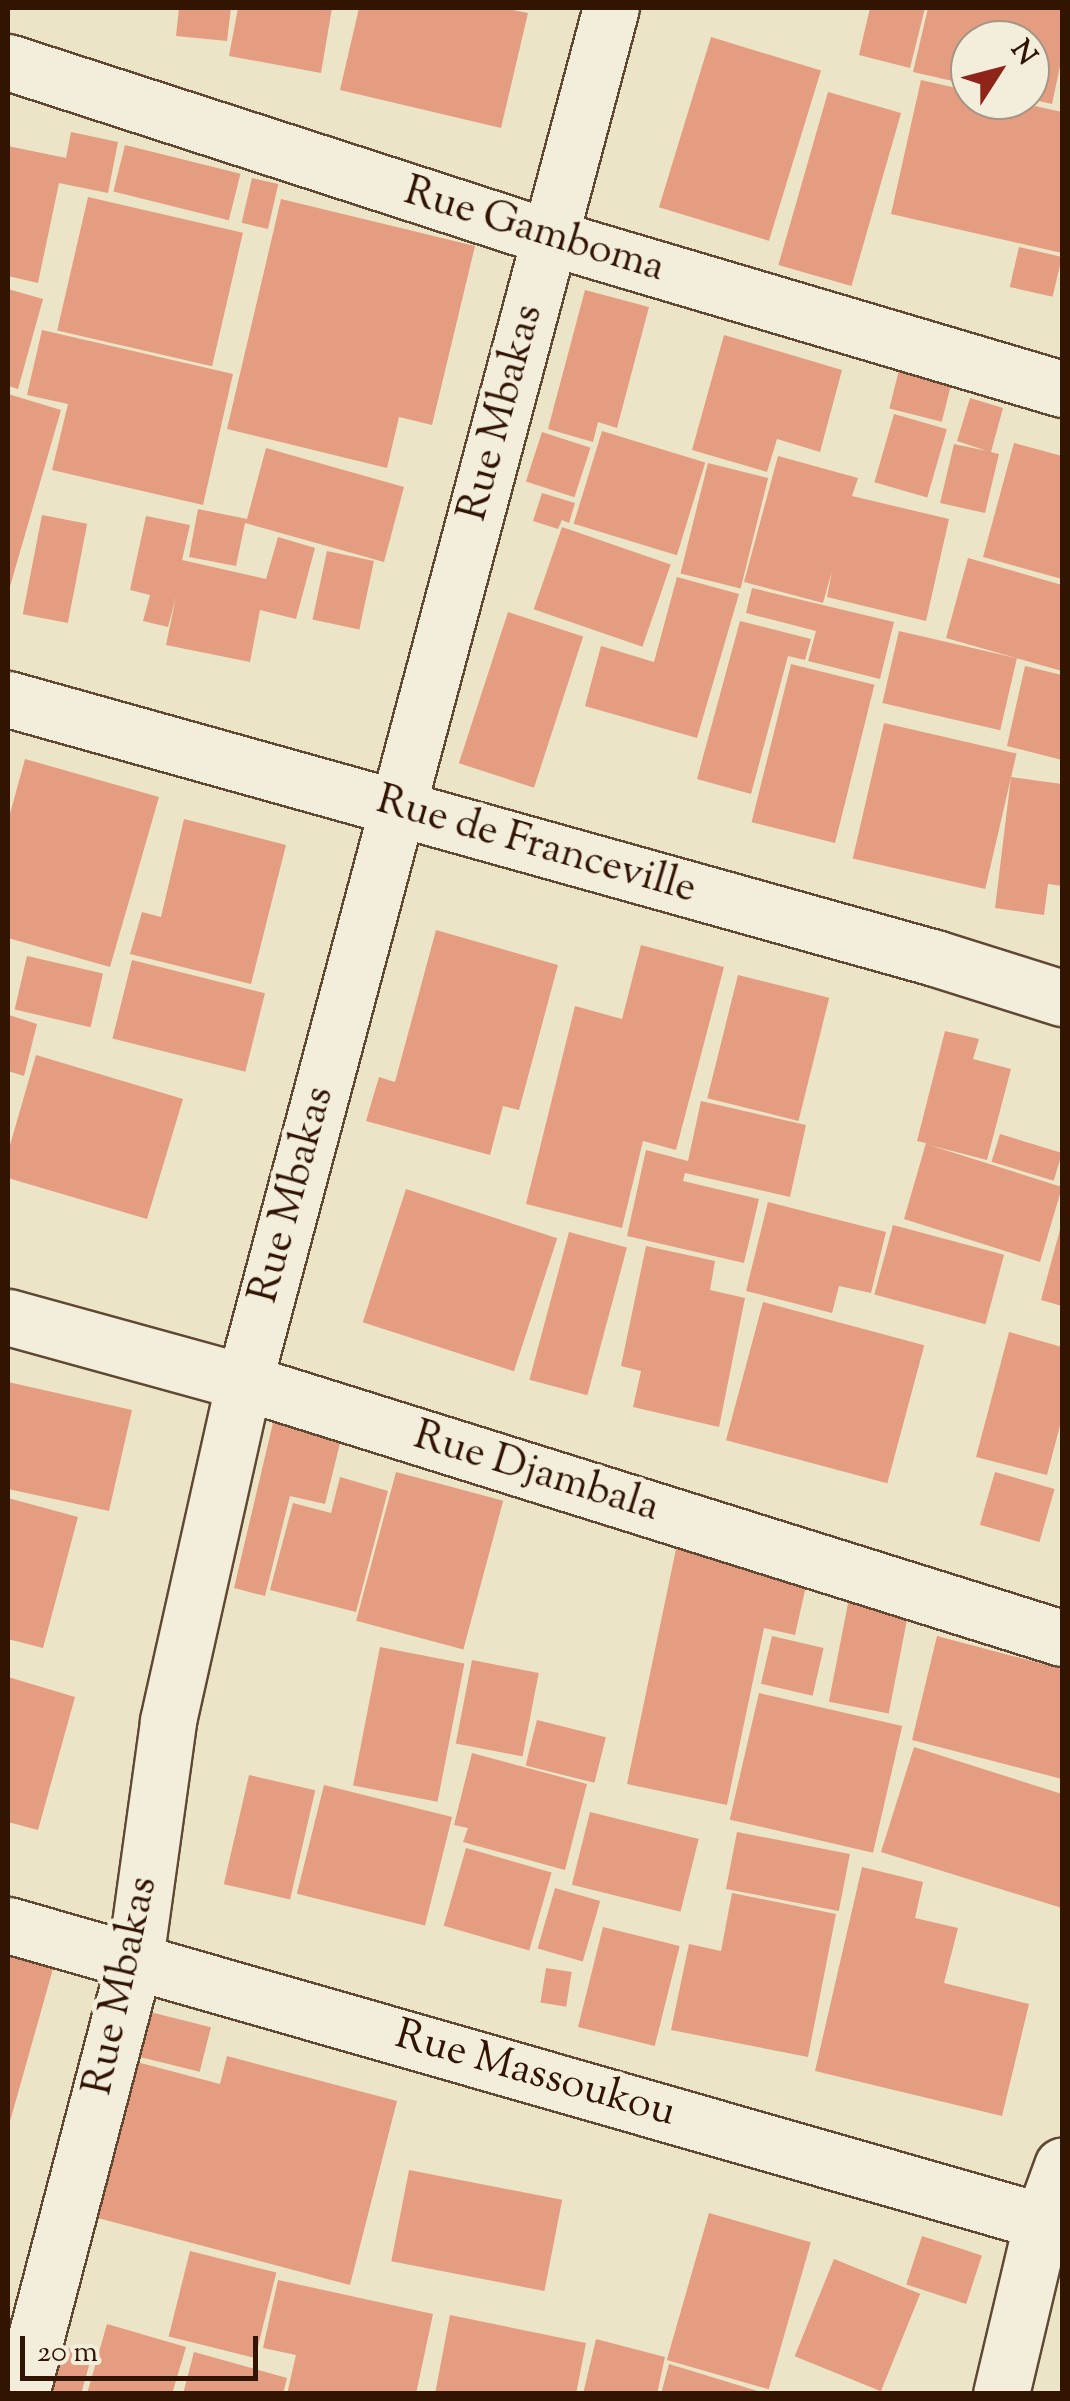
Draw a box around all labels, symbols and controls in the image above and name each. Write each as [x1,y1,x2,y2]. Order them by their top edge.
north arrow [950,20,1050,120]
text: N [1000,33,1045,74]
street label: Rue Gamboma [398,167,670,295]
street label: Rue Mbakas [449,299,555,527]
street label: Rue de Franceville [370,776,702,916]
street label: Rue Mbakas [240,1081,346,1309]
street label: Rue Djambala [407,1412,665,1534]
street label: Rue Mbakas [74,1872,170,2100]
street label: Rue Massoukou [389,2011,681,2139]
scale bar [25,2316,262,2378]
text: 20 m [37,2332,98,2375]

